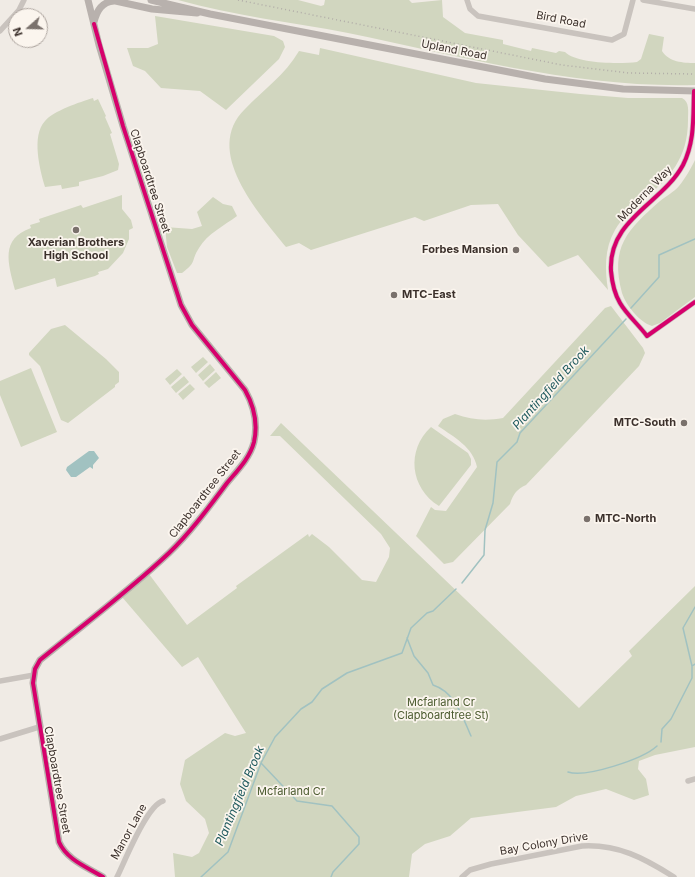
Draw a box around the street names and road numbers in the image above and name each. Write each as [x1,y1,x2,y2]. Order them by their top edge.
street label: Bird Road [535,9,587,31]
street label: Upland Road [420,37,488,63]
street label: Clapboardtree Street [127,127,173,235]
street label: Moderna Way [615,163,675,225]
street label: Clapboardtree Street [166,447,244,541]
street label: Clapboardtree Street [41,725,73,835]
street label: Manor Lane [108,802,150,862]
street label: Bay Colony Drive [499,830,589,858]

